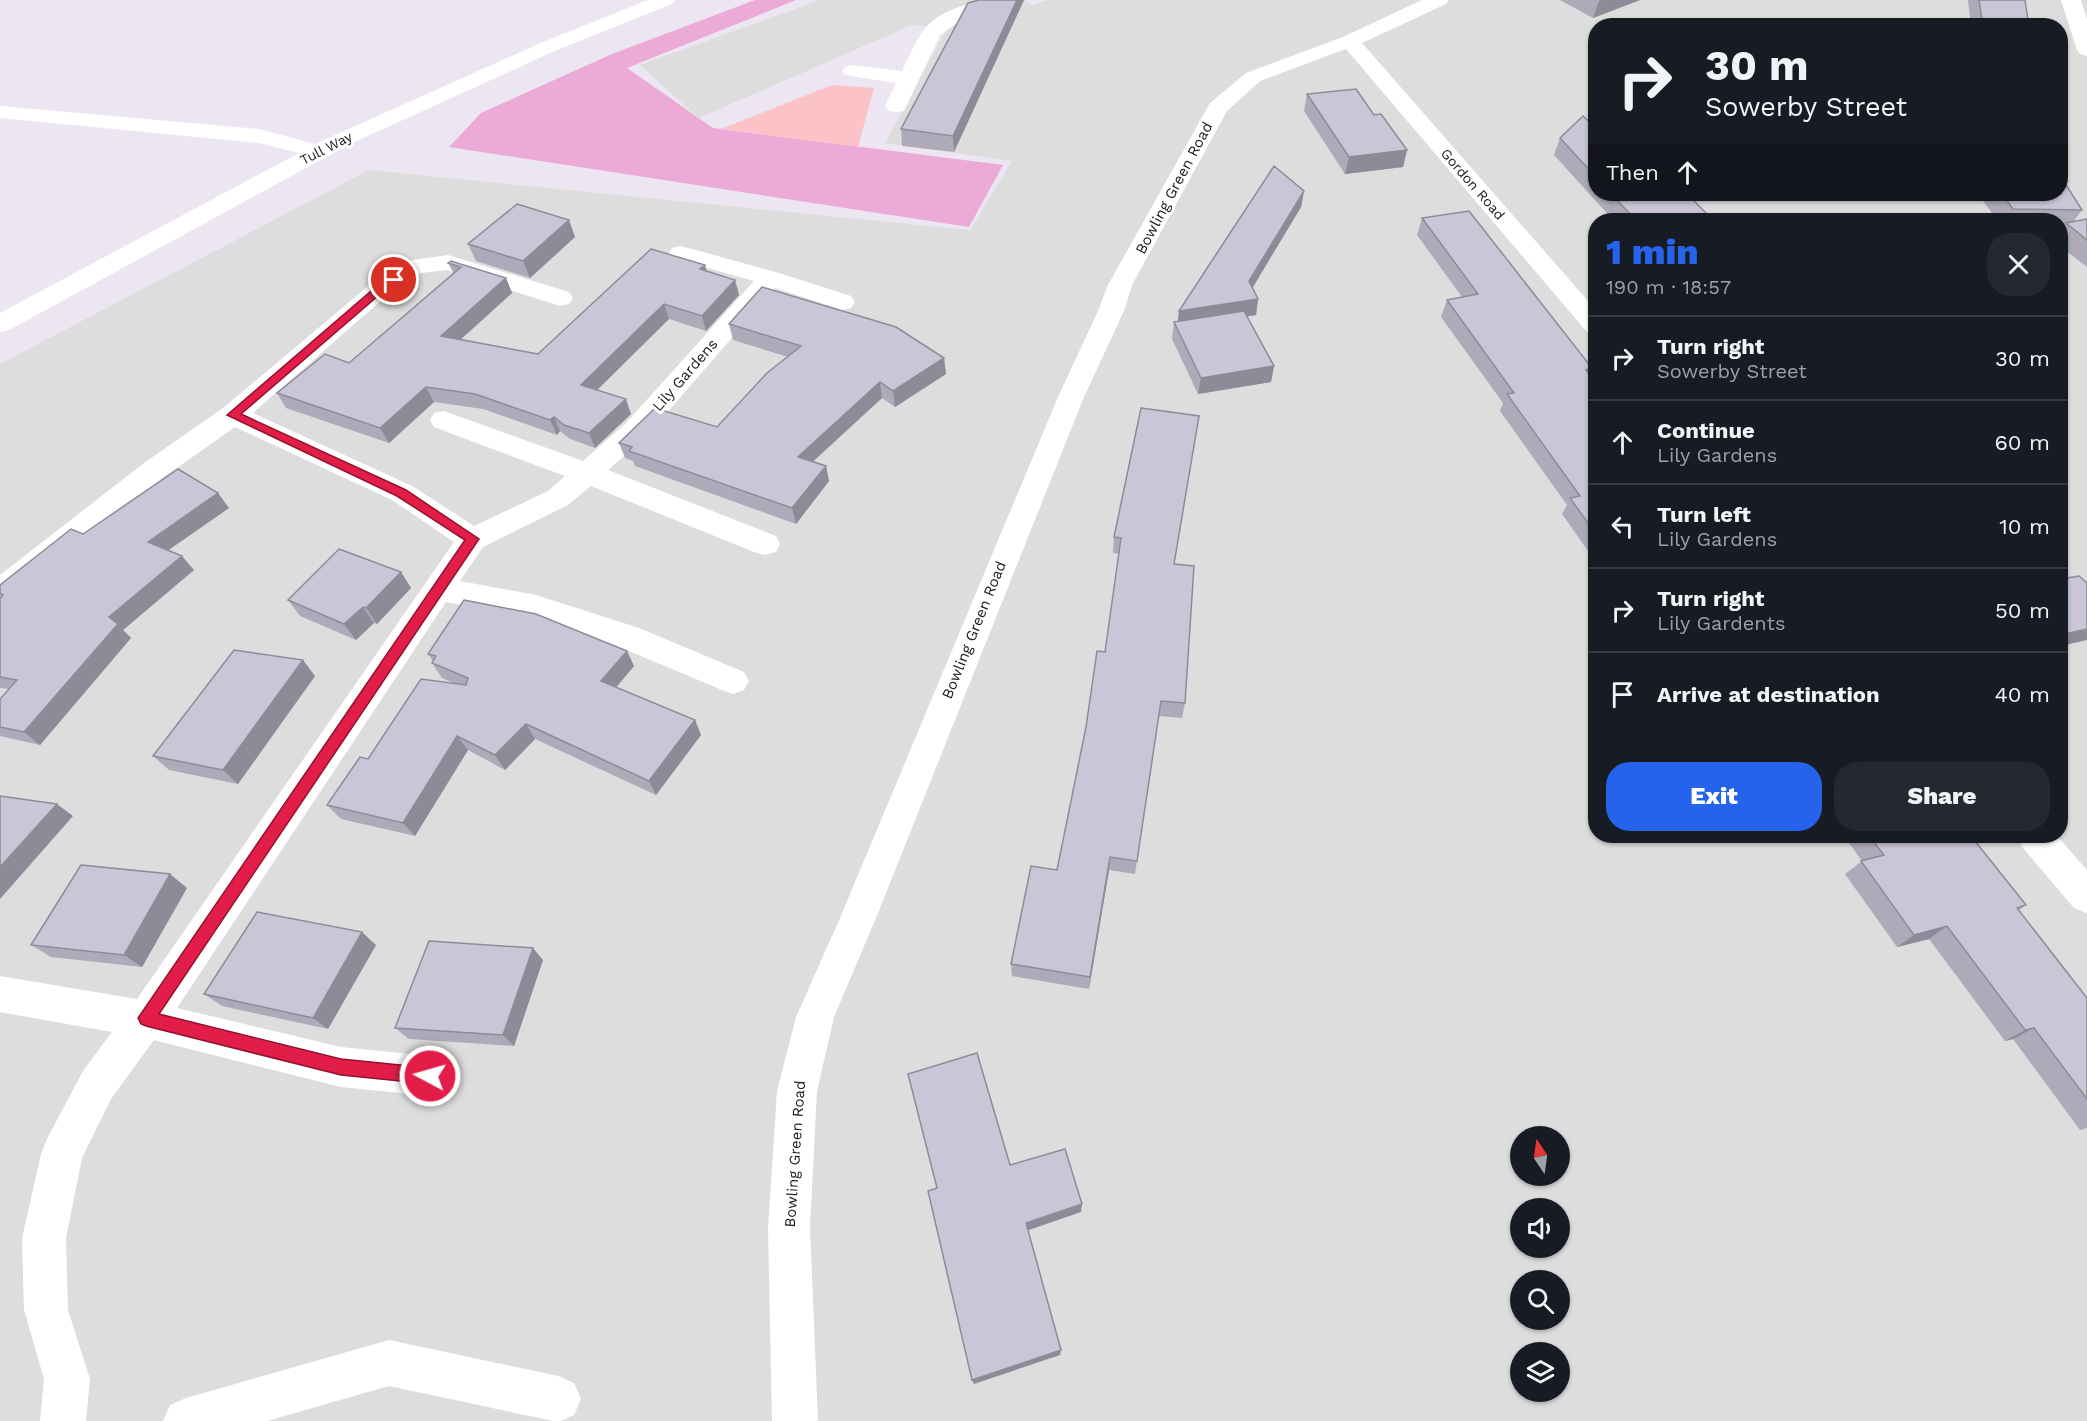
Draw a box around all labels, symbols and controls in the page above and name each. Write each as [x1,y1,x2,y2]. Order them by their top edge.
text: 30 m [1705,41,1809,90]
icon: right [1606,42,1684,120]
text: Sowerby Street [1705,91,1907,123]
street label: Bowling Green Road [1132,119,1216,257]
street label: Tull Way [297,128,355,168]
street label: Gordon Road [1438,145,1508,223]
icon: ahead [1671,156,1704,189]
text: Then [1606,160,1659,185]
text: 1 min [1606,231,1699,273]
button: close [1987,233,2050,296]
pin [368,254,419,305]
icon: arrive [377,263,410,296]
text: 190 m · 18:57 [1606,275,1731,299]
text: Turn right [1657,334,1764,359]
street label: Lily Gardens [649,335,721,415]
icon: right [1606,342,1639,375]
text: 30 m [1995,346,2050,371]
text: Sowerby Street [1657,359,1807,383]
text: Continue [1657,418,1755,443]
icon: ahead [1606,426,1639,459]
text: 60 m [1994,430,2050,455]
text: Lily Gardens [1657,443,1777,467]
text: Turn left [1657,502,1751,527]
icon: left [1606,510,1639,543]
text: 10 m [1999,514,2050,539]
text: Lily Gardens [1657,527,1777,551]
street label: Bowling Green Road [938,558,1010,702]
text: Turn right [1657,586,1764,611]
icon: right [1606,594,1639,627]
text: 50 m [1995,598,2050,623]
text: Lily Gardents [1657,611,1785,635]
icon: arrive [1606,678,1639,711]
text: Arrive at destination [1657,682,1880,707]
text: 40 m [1994,682,2050,707]
button: Exit [1606,762,1822,831]
button: Share [1834,762,2050,831]
position arrow [398,1044,462,1108]
street label: Bowling Green Road [781,1080,809,1228]
north arrow [1510,1126,1570,1186]
map controls [1510,1126,1570,1402]
button: sound [1510,1198,1570,1258]
button: search [1510,1270,1570,1330]
button: layers [1510,1342,1570,1402]

